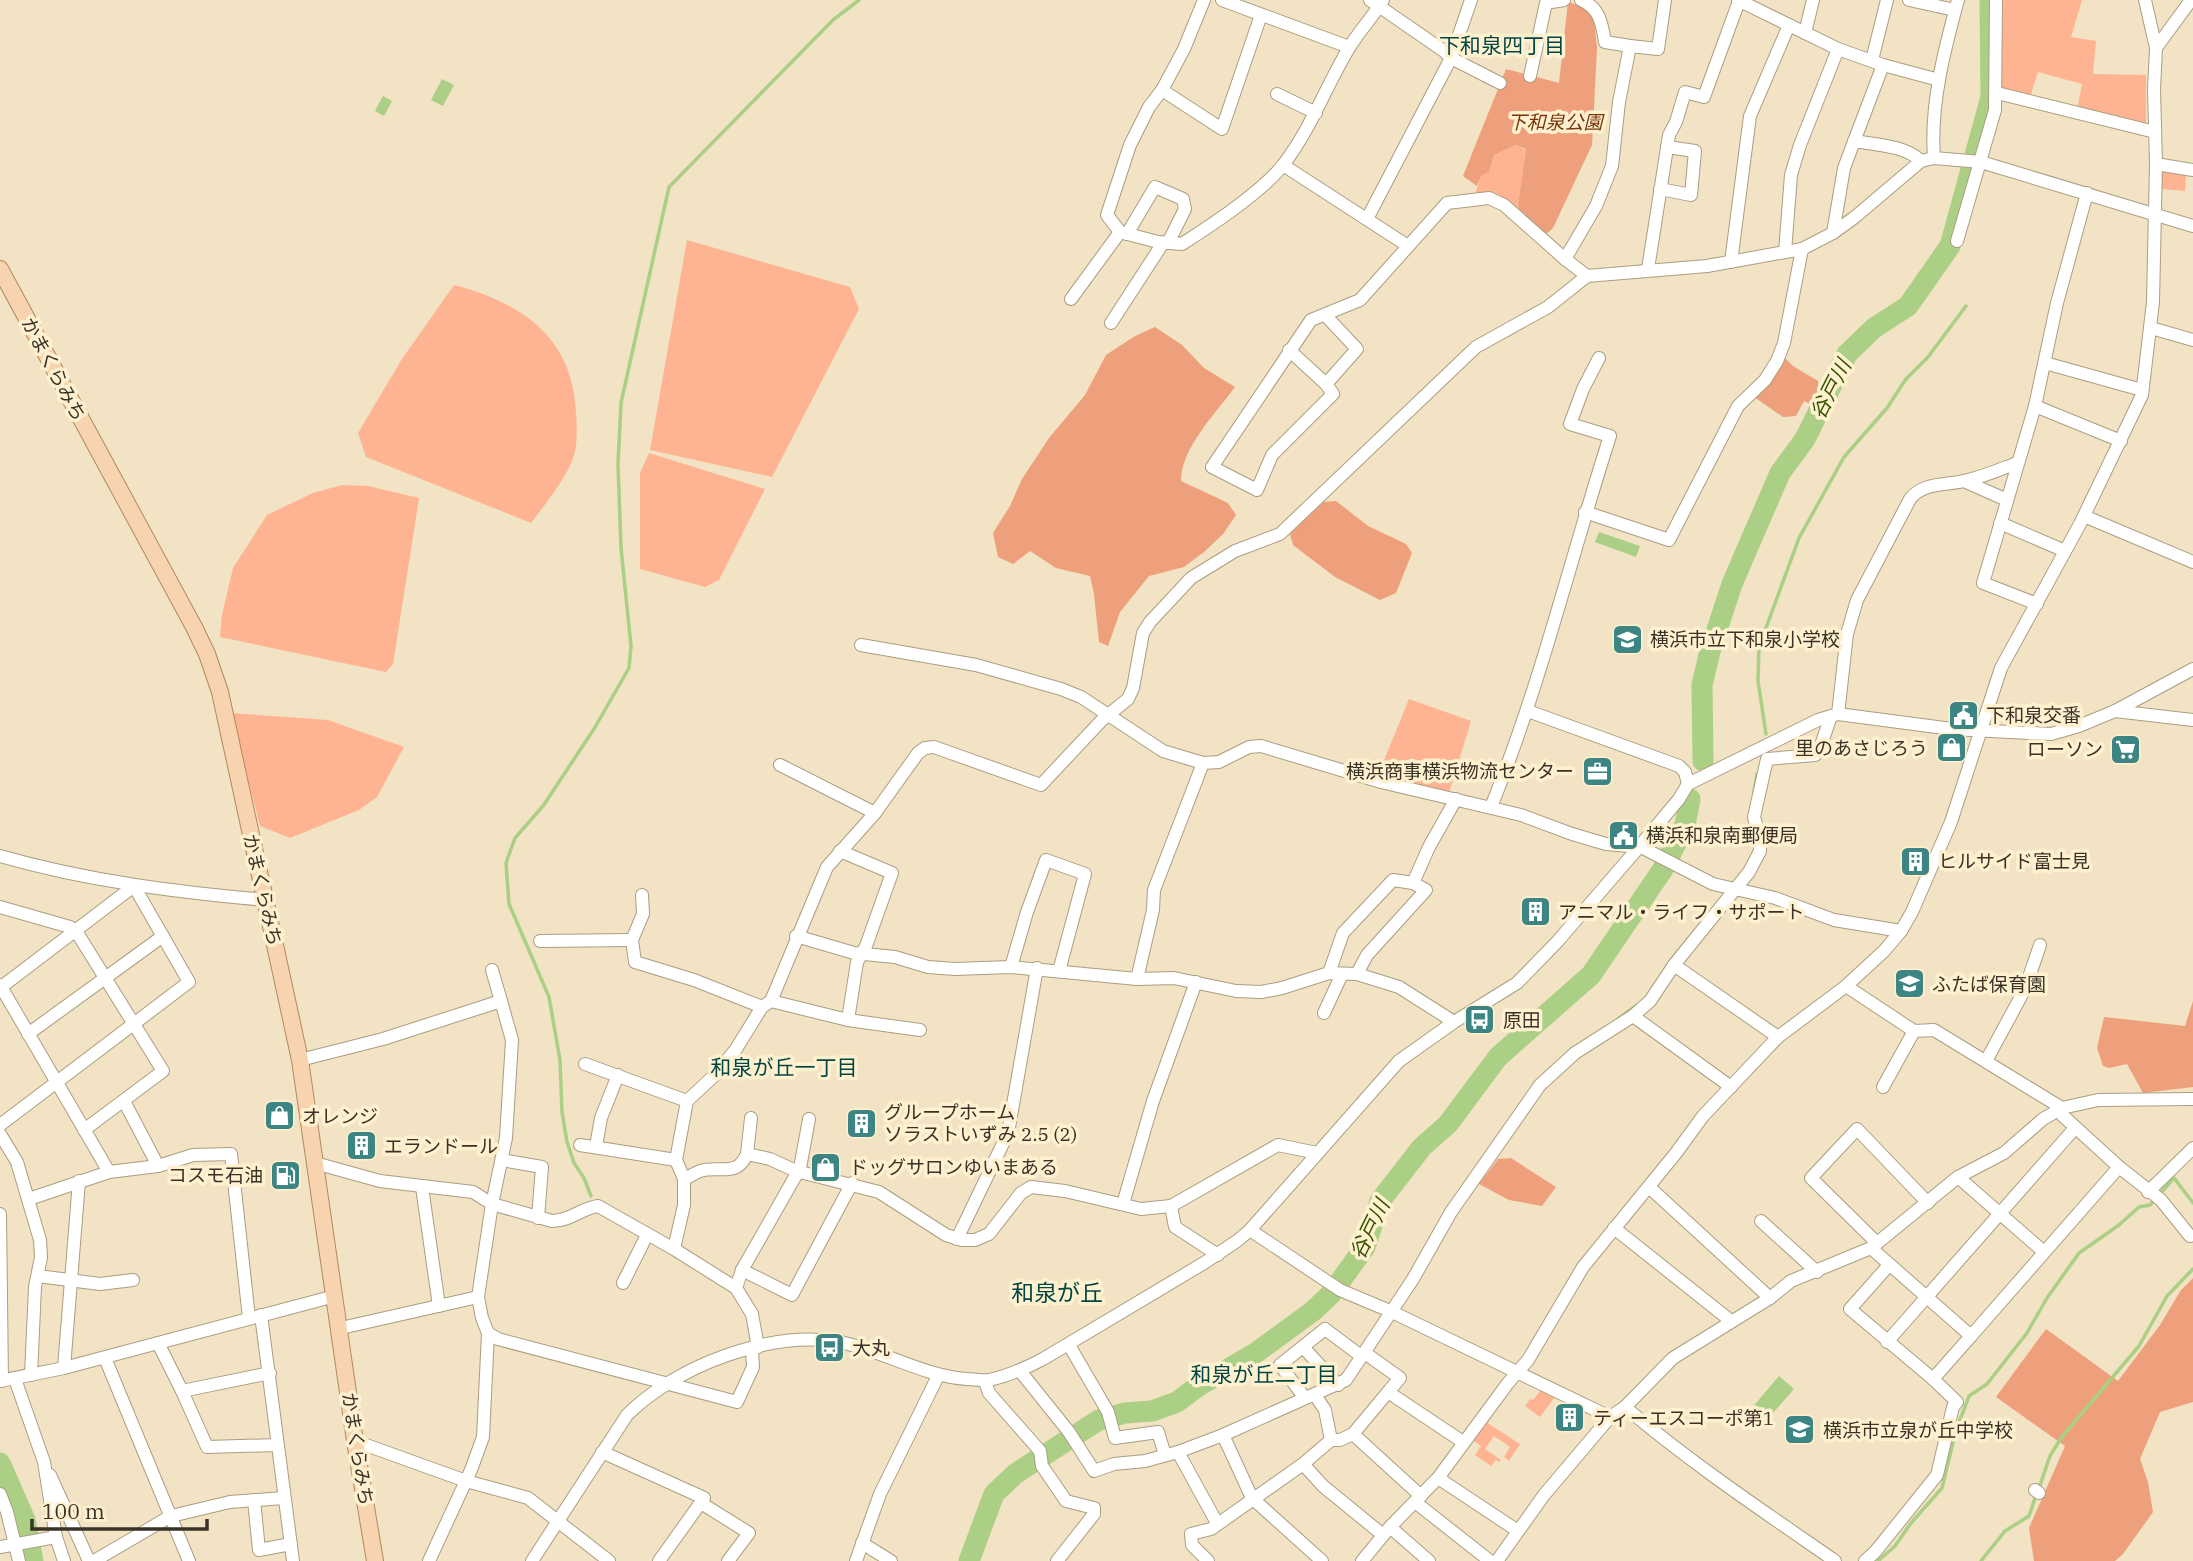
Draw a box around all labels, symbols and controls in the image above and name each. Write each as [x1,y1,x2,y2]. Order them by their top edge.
district label: 下和泉四丁目 [1439,31,1565,59]
park label: 下和泉公園 [1507,110,1605,134]
street label: かまくらみち [17,313,91,425]
water label: 谷戸川 [1803,353,1858,423]
school or university icon: 横浜市立下和泉小学校 [1610,622,1644,656]
place label: 横浜市立下和泉小学校 [1650,627,1840,651]
public building icon: 下和泉交番 [1946,698,1980,732]
place label: 下和泉交番 [1986,703,2081,727]
shop icon: 里のあさじろう [1934,731,1968,765]
supermarket icon: ローソン [2109,732,2143,766]
place label: 里のあさじろう [1795,736,1928,760]
place label: ローソン [2027,737,2103,761]
office icon: 横浜商事横浜物流センター [1580,754,1614,788]
place label: 横浜商事横浜物流センター [1346,759,1574,783]
public building icon: 横浜和泉南郵便局 [1606,818,1640,852]
place label: 横浜和泉南郵便局 [1646,823,1798,847]
street label: かまくらみち [238,832,288,948]
building icon: ヒルサイド富士見 [1898,844,1932,878]
place label: ヒルサイド富士見 [1938,849,2090,873]
building icon: アニマル・ライフ・サポート [1518,895,1552,929]
place label: アニマル・ライフ・サポート [1558,900,1805,924]
school or university icon: ふたば保育園 [1892,967,1926,1001]
place label: ふたば保育園 [1932,972,2046,996]
bus stop icon: 原田 [1463,1003,1497,1037]
place label: 原田 [1503,1008,1541,1032]
district label: 和泉が丘一丁目 [711,1053,858,1081]
shop icon: オレンジ [262,1099,296,1133]
place label: グループホーム ソラストいずみ 2.5 (2) [884,1100,1077,1146]
place label: オレンジ [302,1104,378,1128]
building icon: グループホーム ソラストいずみ 2.5 (2) [844,1106,878,1140]
building icon: エランドール [344,1129,378,1163]
place label: エランドール [384,1134,498,1158]
shop icon: ドッグサロンゆいまある [809,1150,843,1184]
place label: ドッグサロンゆいまある [849,1155,1058,1179]
fuel station icon: コスモ石油 [269,1158,303,1192]
place label: コスモ石油 [168,1163,263,1187]
water label: 谷戸川 [1343,1193,1396,1263]
district label: 和泉が丘 [1011,1277,1103,1307]
bus stop icon: 大丸 [812,1331,846,1365]
place label: 大丸 [852,1336,890,1360]
district label: 和泉が丘二丁目 [1191,1360,1338,1388]
street label: かまくらみち [337,1391,379,1507]
building icon: ティーエスコーポ第1 [1553,1401,1587,1435]
place label: ティーエスコーポ第1 [1593,1406,1774,1430]
school or university icon: 横浜市立泉が丘中学校 [1783,1413,1817,1447]
place label: 横浜市立泉が丘中学校 [1823,1418,2013,1442]
scale bar [32,1488,206,1532]
text: 100 m [42,1497,105,1525]

